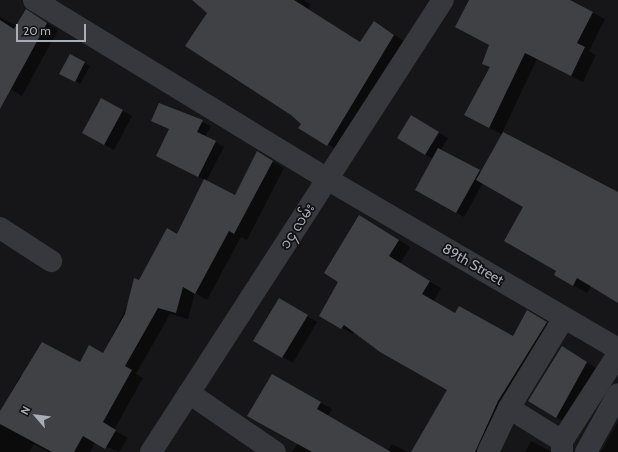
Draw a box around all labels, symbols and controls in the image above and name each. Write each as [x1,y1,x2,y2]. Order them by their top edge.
scale bar [18,16,88,42]
text: 20 m [23,23,51,38]
street label: ၁၄ လမ်း [276,200,318,252]
street label: 89th Street [439,240,507,288]
north arrow [16,396,56,436]
text: N [17,404,33,417]

